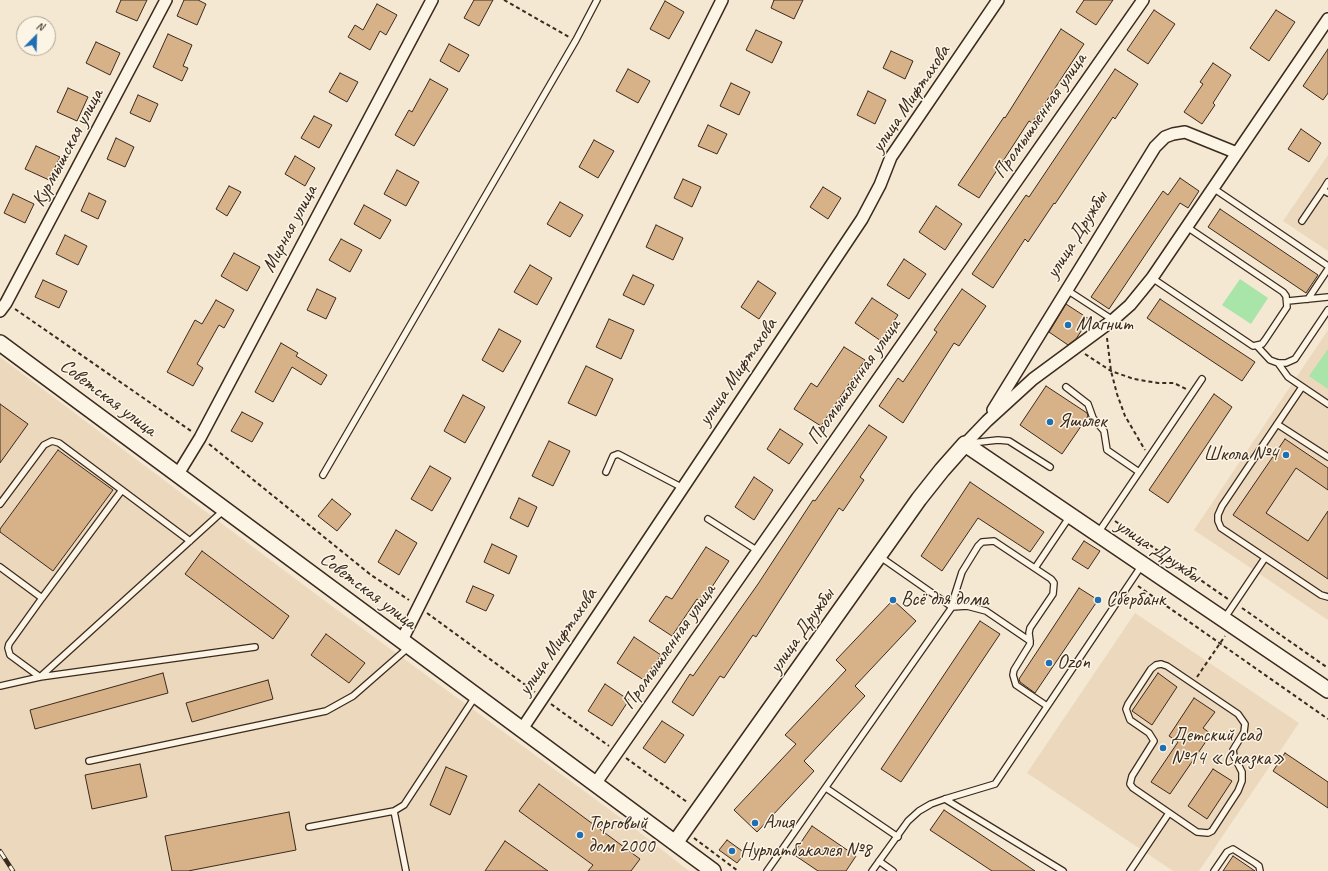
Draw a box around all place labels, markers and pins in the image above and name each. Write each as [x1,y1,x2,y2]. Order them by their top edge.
place label: Магнит [1076,313,1133,337]
marker: Магнит [1063,320,1073,330]
place label: Яшьлек [1058,410,1106,434]
marker: Яшьлек [1045,417,1055,427]
place label: Школа №4 [1204,443,1278,467]
marker: Школа №4 [1281,450,1291,460]
place label: Всё для дома [901,588,989,612]
place label: Сбербанк [1106,588,1165,612]
marker: Всё для дома [888,595,898,605]
marker: Сбербанк [1093,595,1103,605]
place label: Ozon [1057,651,1090,675]
marker: Ozon [1044,658,1054,668]
place label: Детский сад №14 «Сказка» [1171,724,1285,771]
marker: Детский сад №14 «Сказка» [1158,743,1168,753]
place label: Алия [763,811,794,835]
place label: Торговый дом 2000 [588,812,655,859]
marker: Алия [750,818,760,828]
marker: Торговый дом 2000 [575,830,585,840]
place label: Нурлатбакалея №8 [740,839,871,863]
marker: Нурлатбакалея №8 [727,846,737,856]

